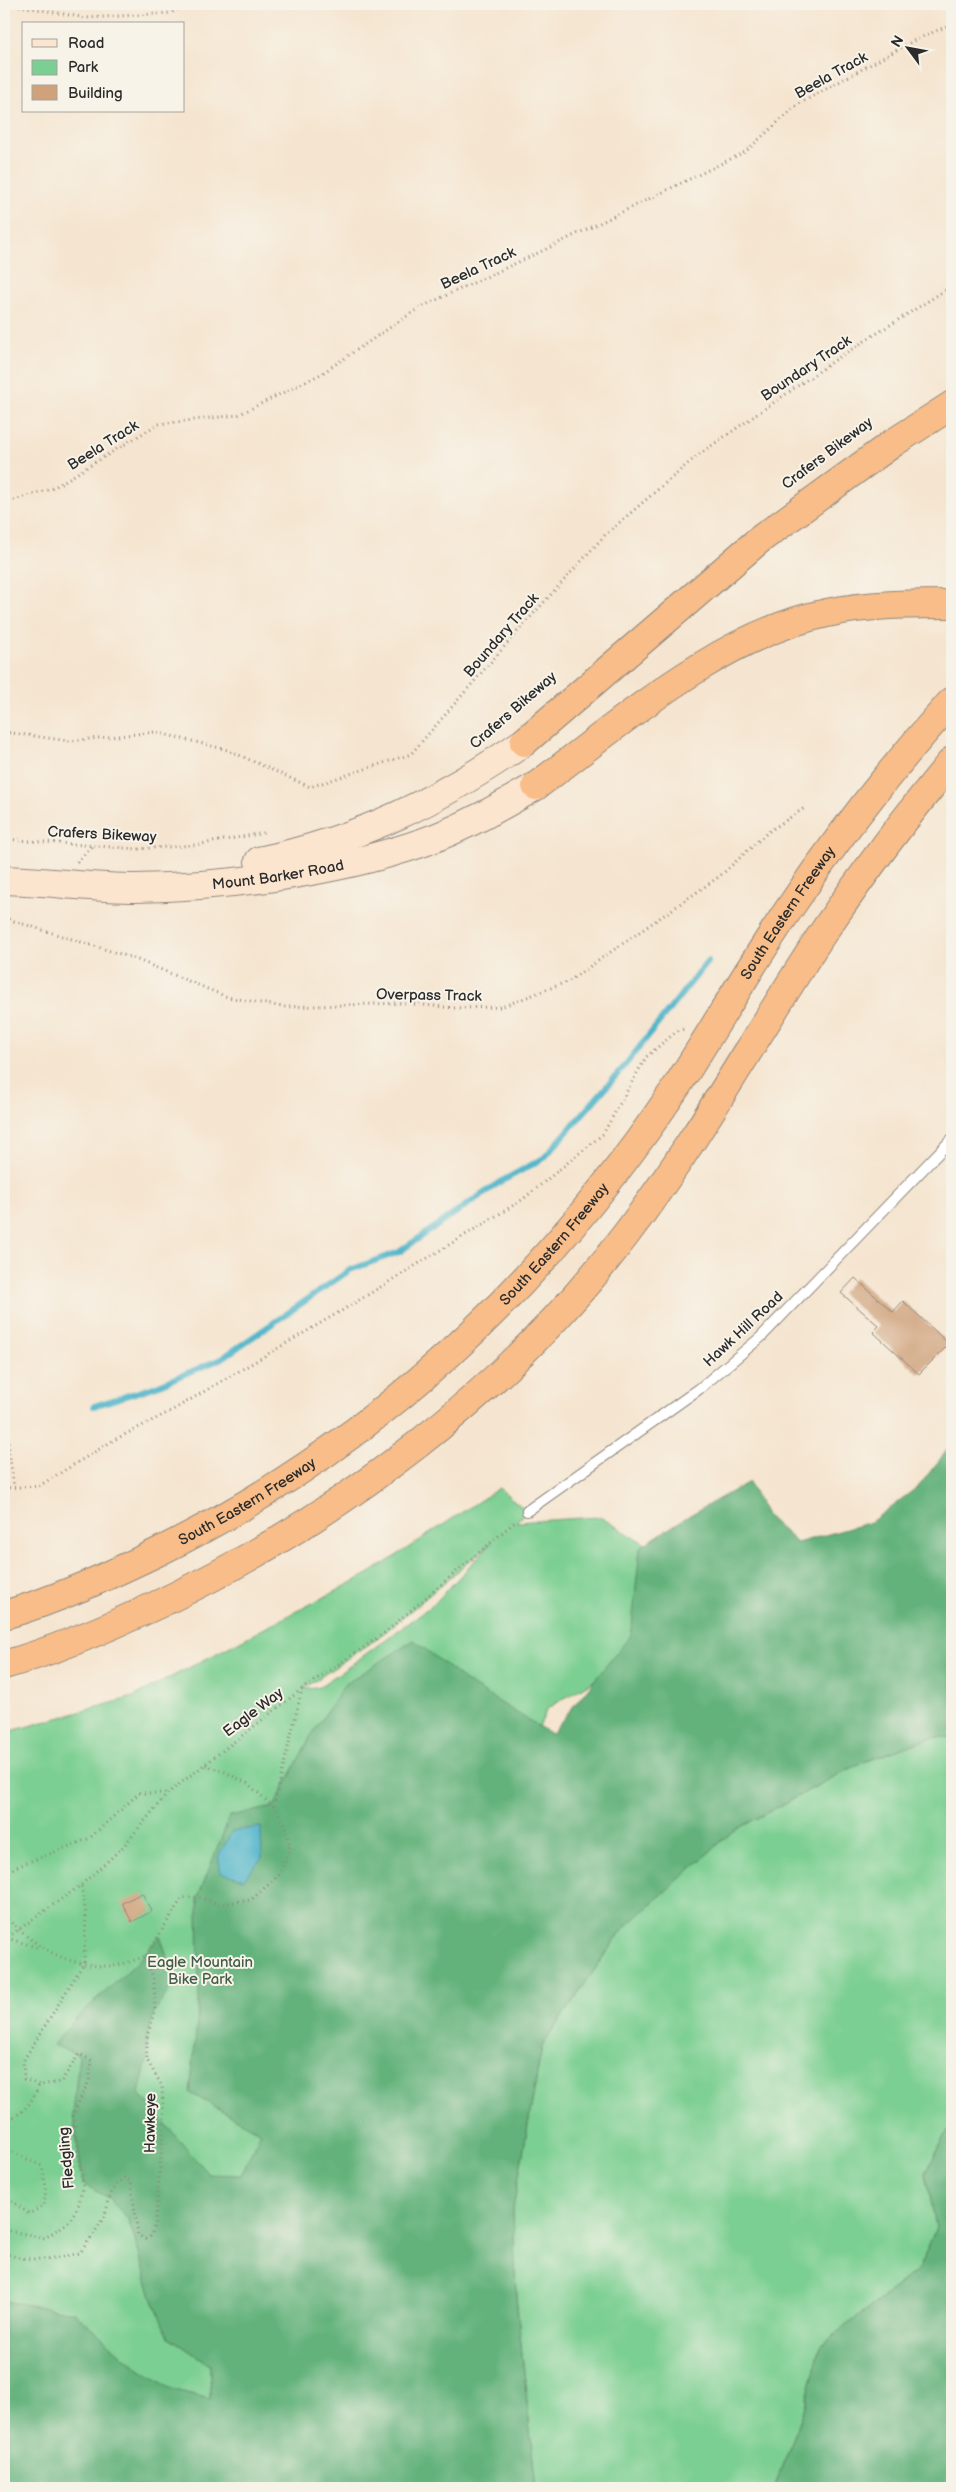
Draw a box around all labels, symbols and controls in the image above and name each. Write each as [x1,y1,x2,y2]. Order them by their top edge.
legend [22,22,185,112]
north arrow [884,22,934,72]
text: N [887,32,907,50]
text: Road [68,34,104,53]
street label: Beela Track [791,47,872,103]
text: Park [68,58,99,77]
text: Building [68,84,123,103]
street label: Beela Track [438,243,519,294]
street label: Boundary Track [757,331,856,406]
street label: Crafers Bikeway [778,413,877,494]
street label: Beela Track [64,416,143,475]
street label: Boundary Track [460,589,544,681]
street label: Crafers Bikeway [466,667,561,753]
street label: Crafers Bikeway [47,822,157,847]
street label: South Eastern Freeway [737,843,840,983]
street label: Mount Barker Road [211,856,346,894]
street label: Overpass Track [376,985,483,1006]
street label: South Eastern Freeway [496,1179,613,1310]
street label: Hawk Hill Road [699,1287,787,1371]
street label: South Eastern Freeway [175,1453,320,1550]
street label: Eagle Way [219,1683,287,1741]
park label: Eagle Mountain Bike Park [147,1953,253,1989]
street label: Hawkeye [140,2093,161,2153]
street label: Fledgling [54,2126,79,2190]

